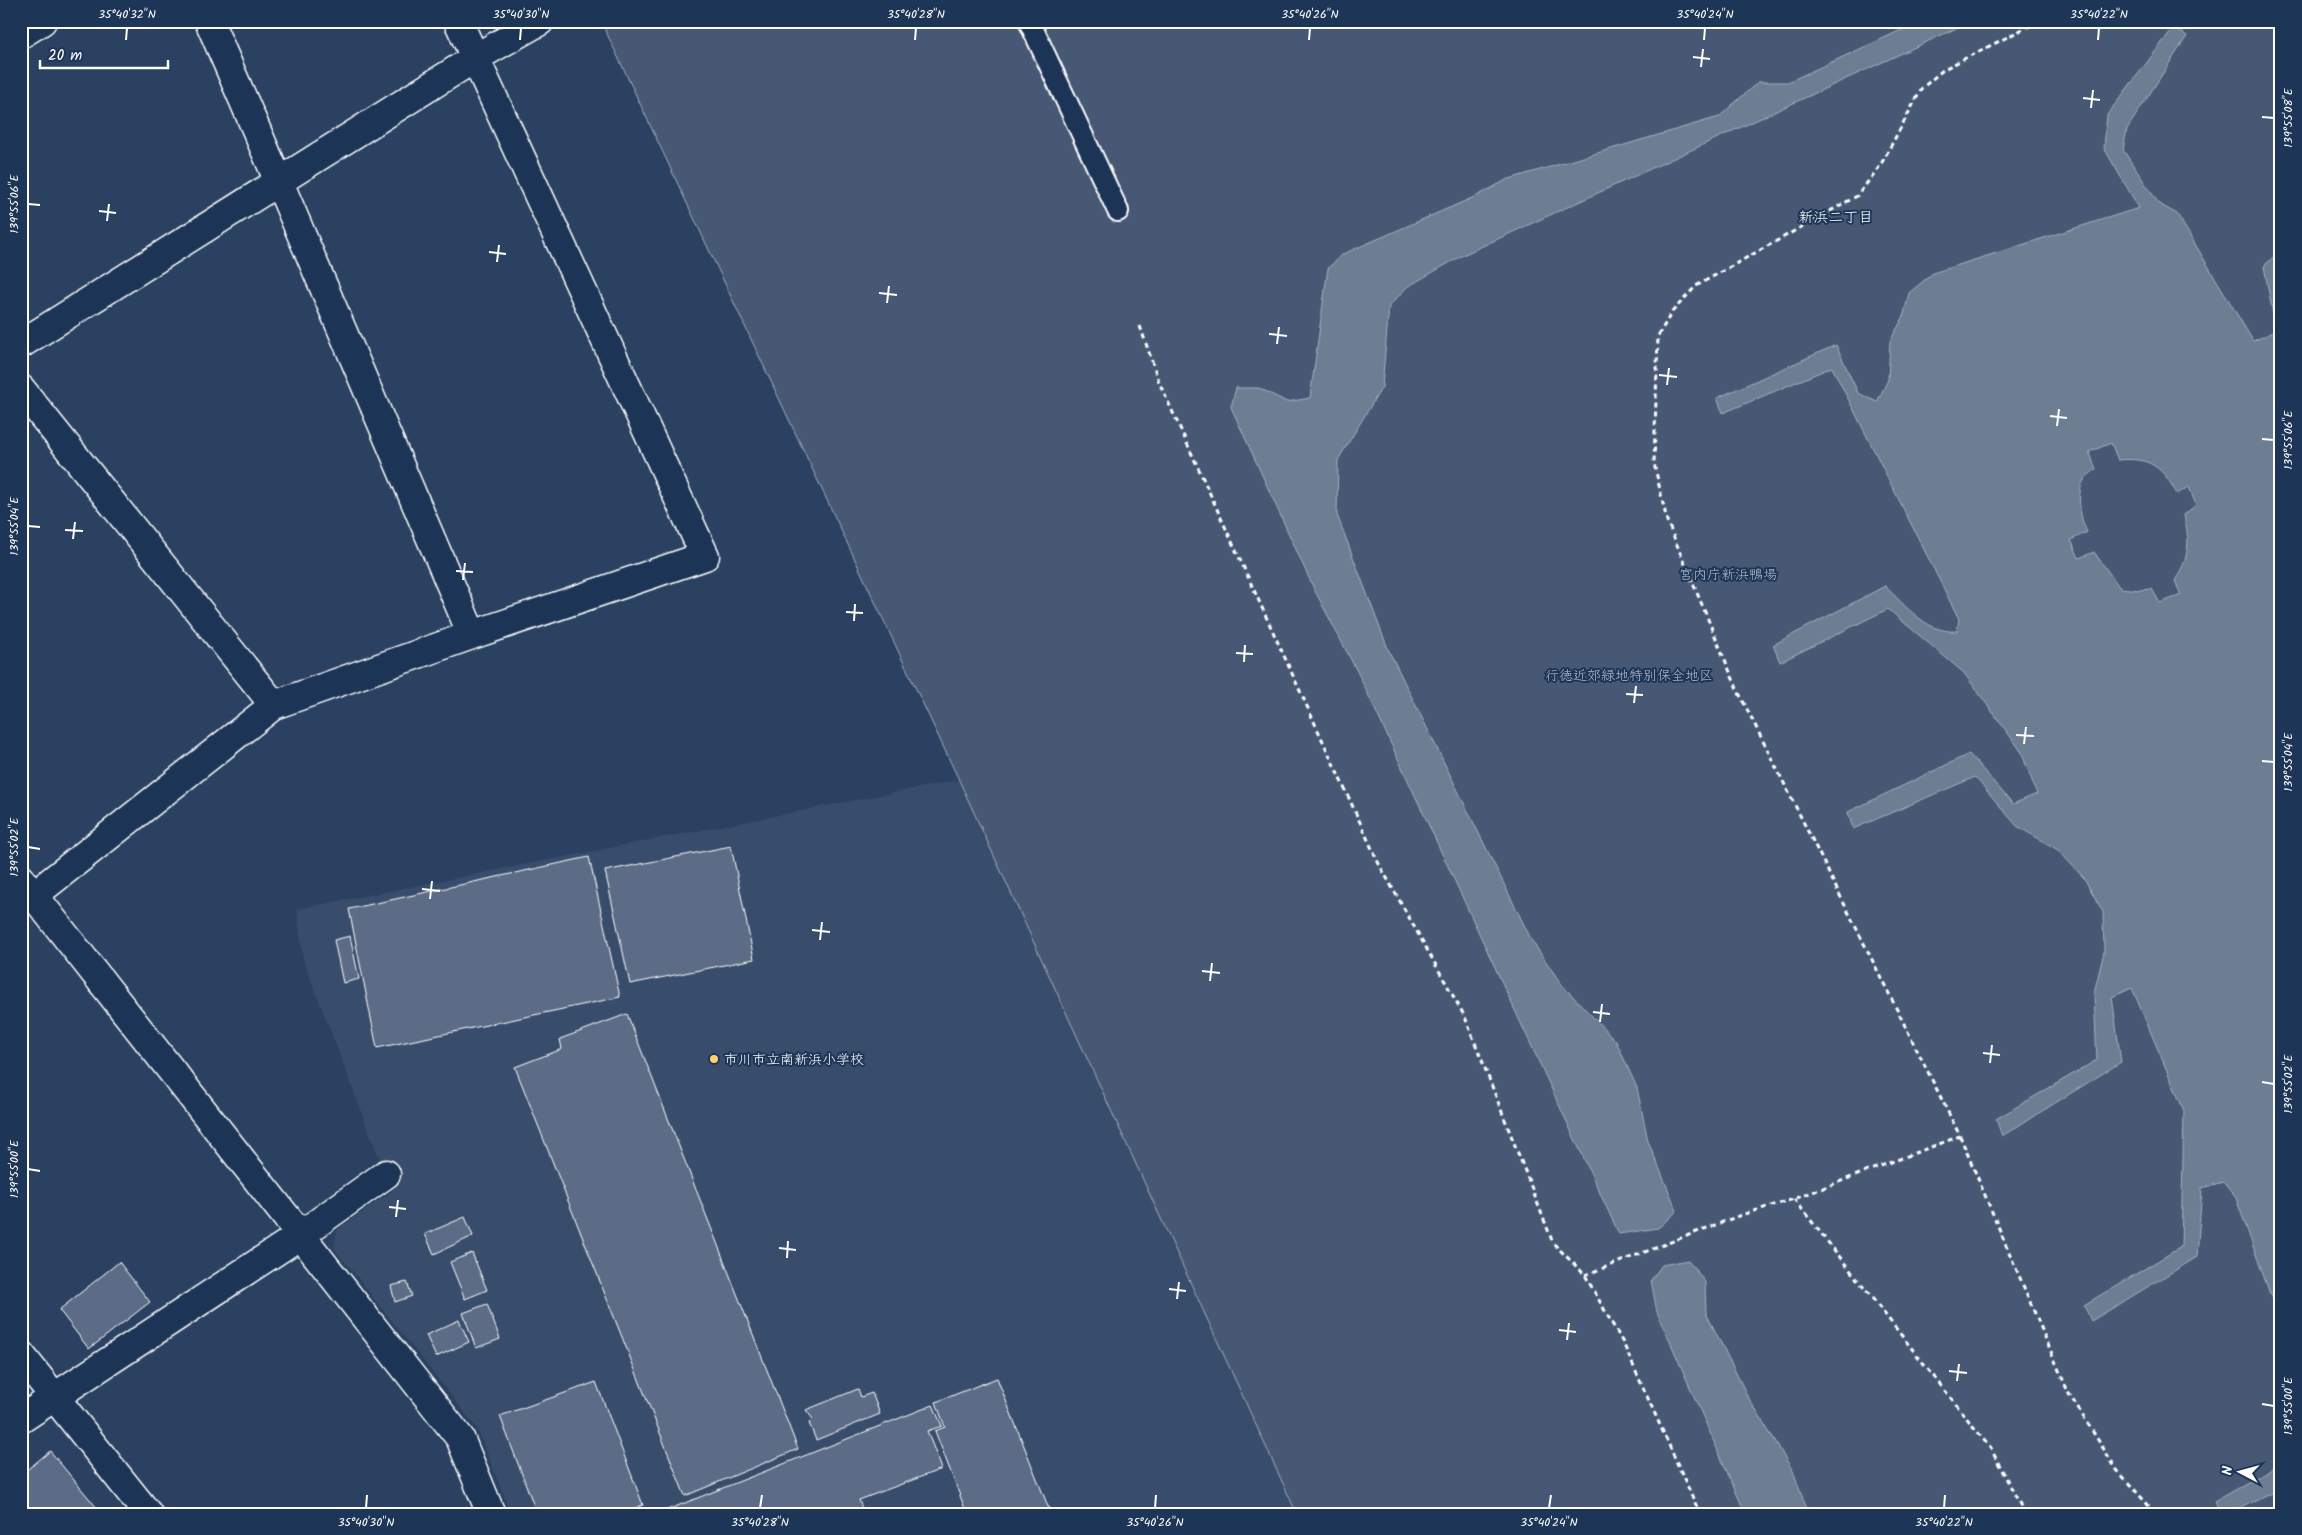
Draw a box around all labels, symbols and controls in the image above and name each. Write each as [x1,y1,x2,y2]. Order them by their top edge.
text: 35°40'32"N [98,5,156,24]
text: 35°40'30"N [493,5,549,24]
text: 35°40'28"N [887,5,945,24]
text: 35°40'26"N [1281,5,1339,24]
text: 35°40'24"N [1676,5,1734,24]
text: 35°40'22"N [2070,5,2128,24]
scale bar [40,38,168,70]
text: 20 m [48,44,82,68]
text: 139°55'08"E [2279,87,2298,148]
text: 139°55'06"E [5,174,24,233]
district label: 新浜二丁目 [1798,206,1874,230]
text: 139°55'06"E [2279,410,2298,469]
text: 139°55'04"E [5,496,24,555]
park label: 宮内庁新浜鴨場 [1679,564,1777,586]
park label: 行徳近郊緑地特別保全地区 [1545,665,1713,687]
text: 139°55'04"E [2279,732,2298,791]
text: 139°55'02"E [5,816,24,877]
place label: 市川市立南新浜小学校 [724,1049,864,1071]
marker: 市川市立南新浜小学校 [708,1053,720,1065]
text: 139°55'02"E [2279,1053,2298,1114]
text: 139°55'00"E [5,1139,24,1198]
text: 139°55'00"E [2279,1376,2298,1435]
north arrow [2214,1448,2264,1498]
text: N [2217,1465,2239,1476]
text: 35°40'30"N [338,1513,394,1532]
text: 35°40'28"N [731,1513,789,1532]
text: 35°40'26"N [1126,1513,1184,1532]
text: 35°40'24"N [1520,1513,1578,1532]
text: 35°40'22"N [1915,1513,1973,1532]

